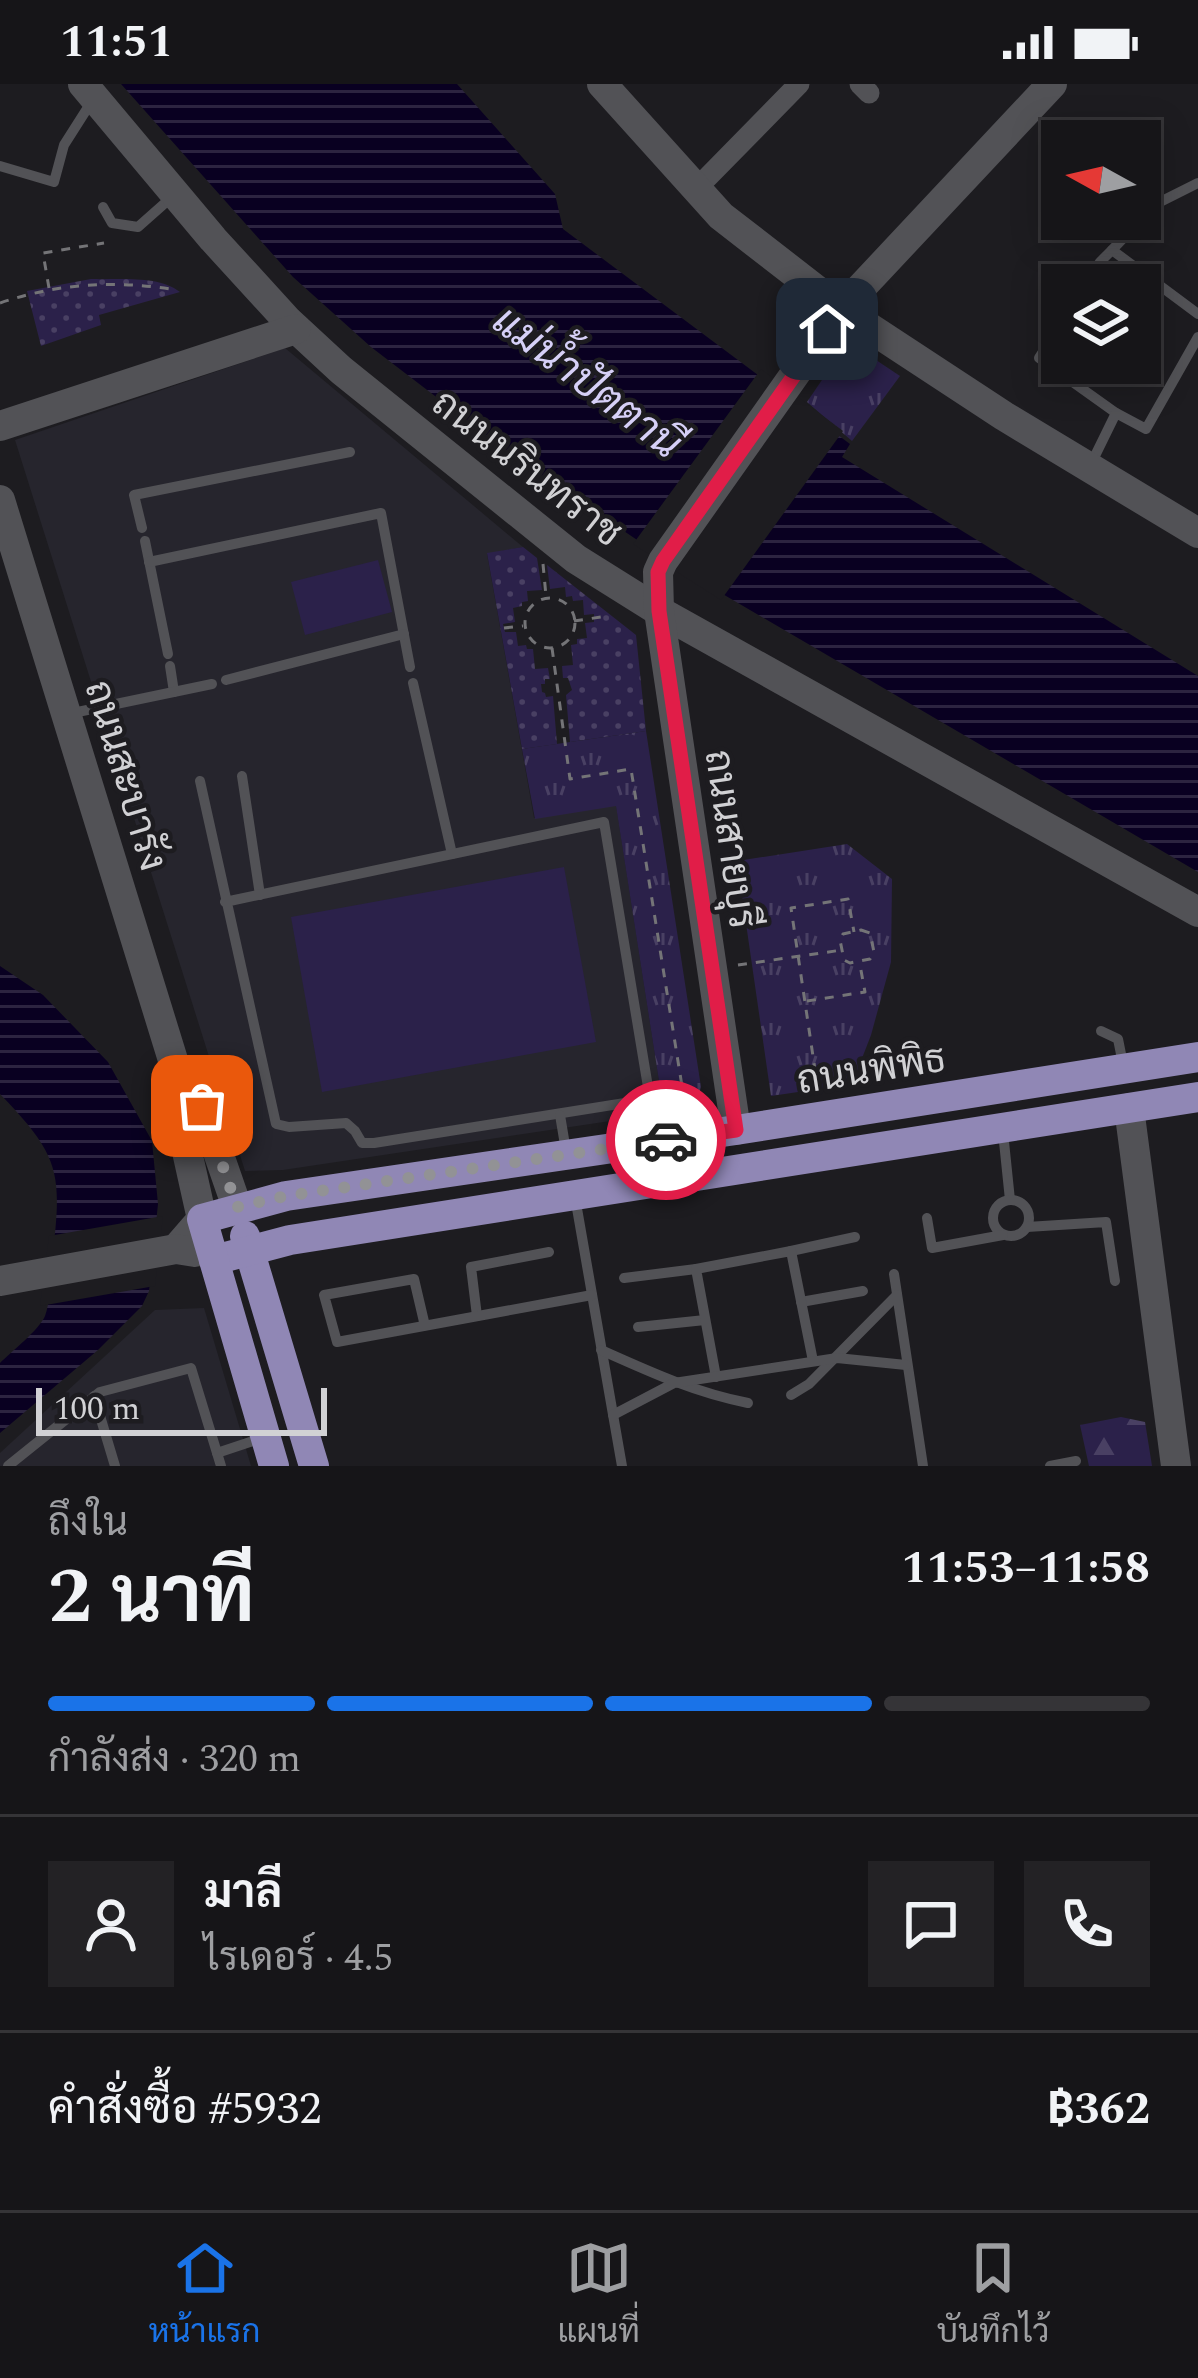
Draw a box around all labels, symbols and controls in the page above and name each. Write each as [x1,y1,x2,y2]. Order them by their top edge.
text: 11:51 [60,8,173,77]
north arrow [1041,120,1161,240]
map controls [1041,120,1161,384]
button: layers [1041,264,1161,384]
pin [776,278,878,380]
water label: แม่น้ำปัตตานี [479,285,701,477]
icon: home [794,296,860,362]
street label: ถนนนรินทราช [418,376,634,562]
street label: ถนนสะบารัง [68,673,182,878]
street label: ถนนสายบุรี [688,746,771,933]
street label: ถนนพิพิธ [793,1030,950,1111]
pin [151,1055,253,1157]
icon: bag [169,1073,235,1139]
courier [606,1080,726,1200]
icon: car [633,1107,699,1173]
scale bar [36,1382,327,1435]
text: 100 m [54,1384,140,1434]
text: ถึงใน [48,1494,128,1553]
text: 11:53–11:58 [901,1534,1150,1603]
text: 2 นาที [48,1538,255,1657]
text: กำลังส่ง · 320 m [48,1730,301,1789]
text: มาลี [204,1859,282,1928]
button: person [48,1861,174,1987]
button: chat [868,1861,994,1987]
button: phone [1024,1861,1150,1987]
text: ไรเดอร์ · 4.5 [204,1929,393,1988]
text: คำสั่งซื้อ #5932 [48,2075,321,2144]
text: ฿362 [1047,2075,1150,2144]
tab: หน้าแรก [148,2235,261,2357]
tab: แผนที่ [557,2235,640,2357]
tab: บันทึกไว้ [937,2235,1050,2357]

